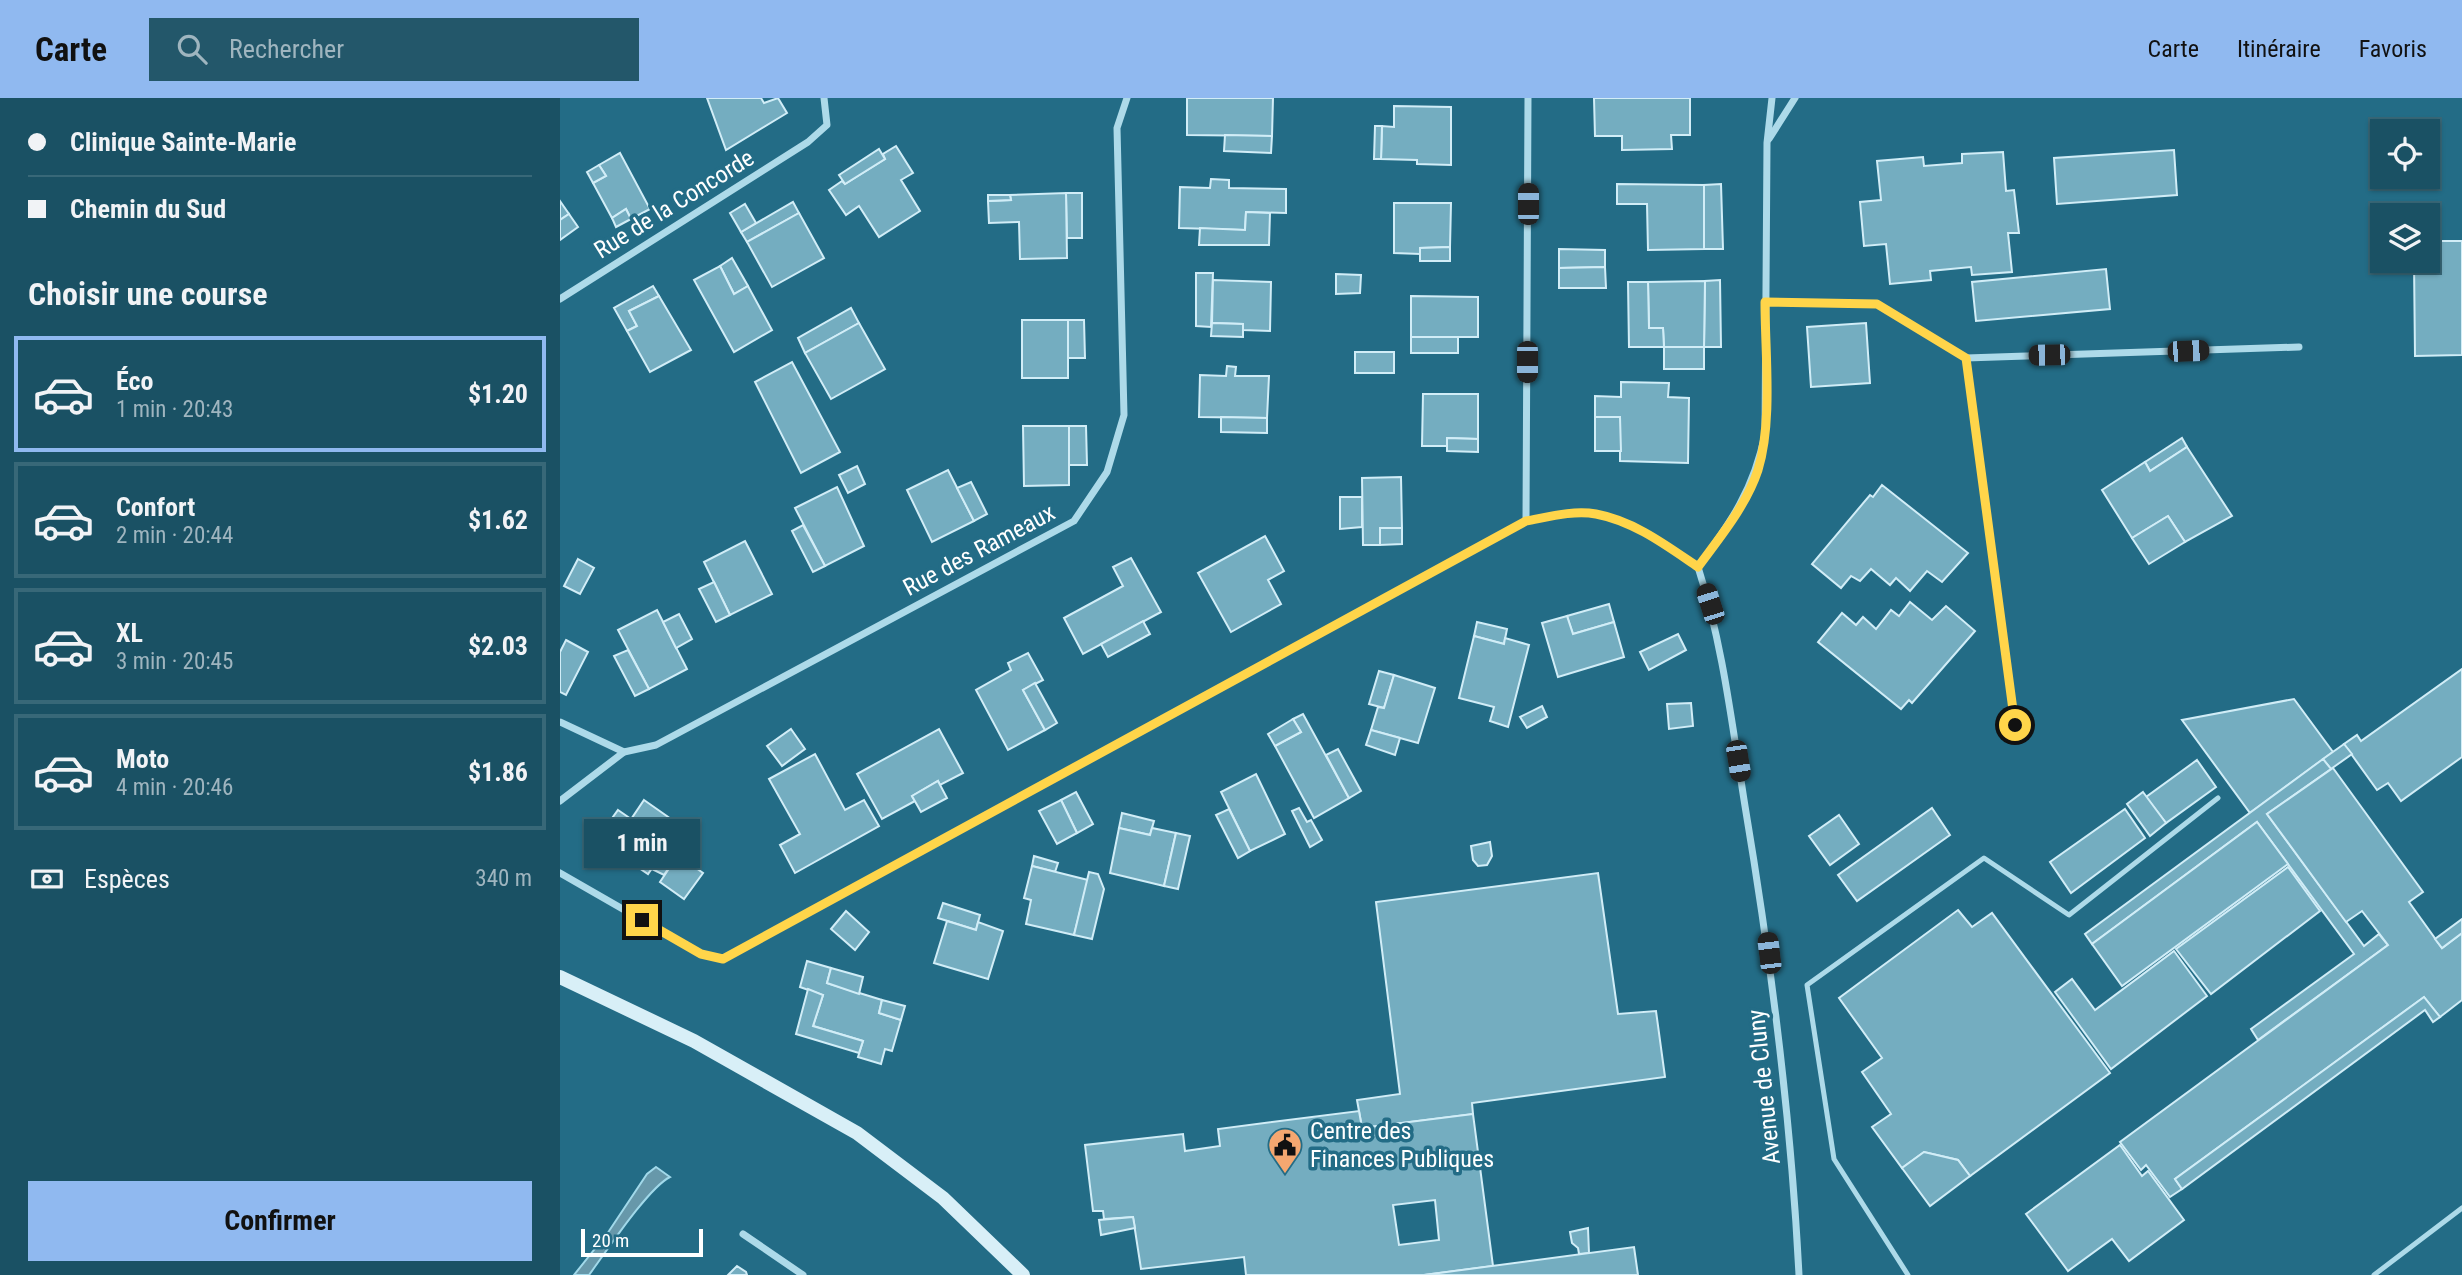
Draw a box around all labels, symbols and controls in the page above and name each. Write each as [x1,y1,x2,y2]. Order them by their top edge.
search box [149,18,639,81]
text: Carte [35,30,107,69]
icon: search [173,30,211,68]
text: Rechercher [229,34,344,64]
text: Carte [2148,35,2199,63]
text: Itinéraire [2237,35,2321,63]
text: Favoris [2359,35,2427,63]
map controls [2370,119,2440,273]
button: locate [2370,119,2440,189]
text: Clinique Sainte-Marie [70,127,296,157]
street label: Rue de la Concorde [589,144,759,264]
car [1518,183,1539,225]
text: Chemin du Sud [70,194,226,224]
button: layers [2370,203,2440,273]
text: Choisir une course [28,275,268,313]
car [2167,340,2210,362]
car [1517,341,1538,383]
car [2028,344,2071,366]
icon: car [32,363,95,426]
text: Éco [116,366,153,396]
text: $1.20 [468,379,528,409]
text: 1 min · 20:43 [116,396,233,423]
icon: car [32,489,95,552]
text: Confort [116,492,195,522]
street label: Rue des Rameaux [898,498,1060,602]
text: $1.62 [468,505,528,535]
text: 2 min · 20:44 [116,522,233,549]
car [1694,581,1727,627]
icon: car [32,615,95,678]
text: XL [116,618,143,648]
text: $2.03 [468,631,528,661]
text: 3 min · 20:45 [116,648,233,675]
route start [1999,709,2031,741]
car [1725,739,1752,783]
icon: car [32,741,95,804]
text: Moto [116,744,169,774]
text: $1.86 [468,757,528,787]
text: 4 min · 20:46 [116,774,233,801]
callout: 1 min [584,818,700,868]
text: 1 min [616,830,668,857]
icon: cash [28,860,66,898]
text: Espèces [84,864,170,894]
text: 340 m [475,865,532,892]
route end [626,904,658,936]
car [1757,931,1782,975]
street label: Avenue de Cluny [1742,1008,1786,1166]
place label: Centre des Finances Publiques [1310,1117,1494,1173]
public building icon: Centre des Finances Publiques [1266,1126,1304,1175]
button: Confirmer [28,1181,532,1261]
scale bar [581,1226,704,1258]
text: 20 m [592,1229,629,1252]

